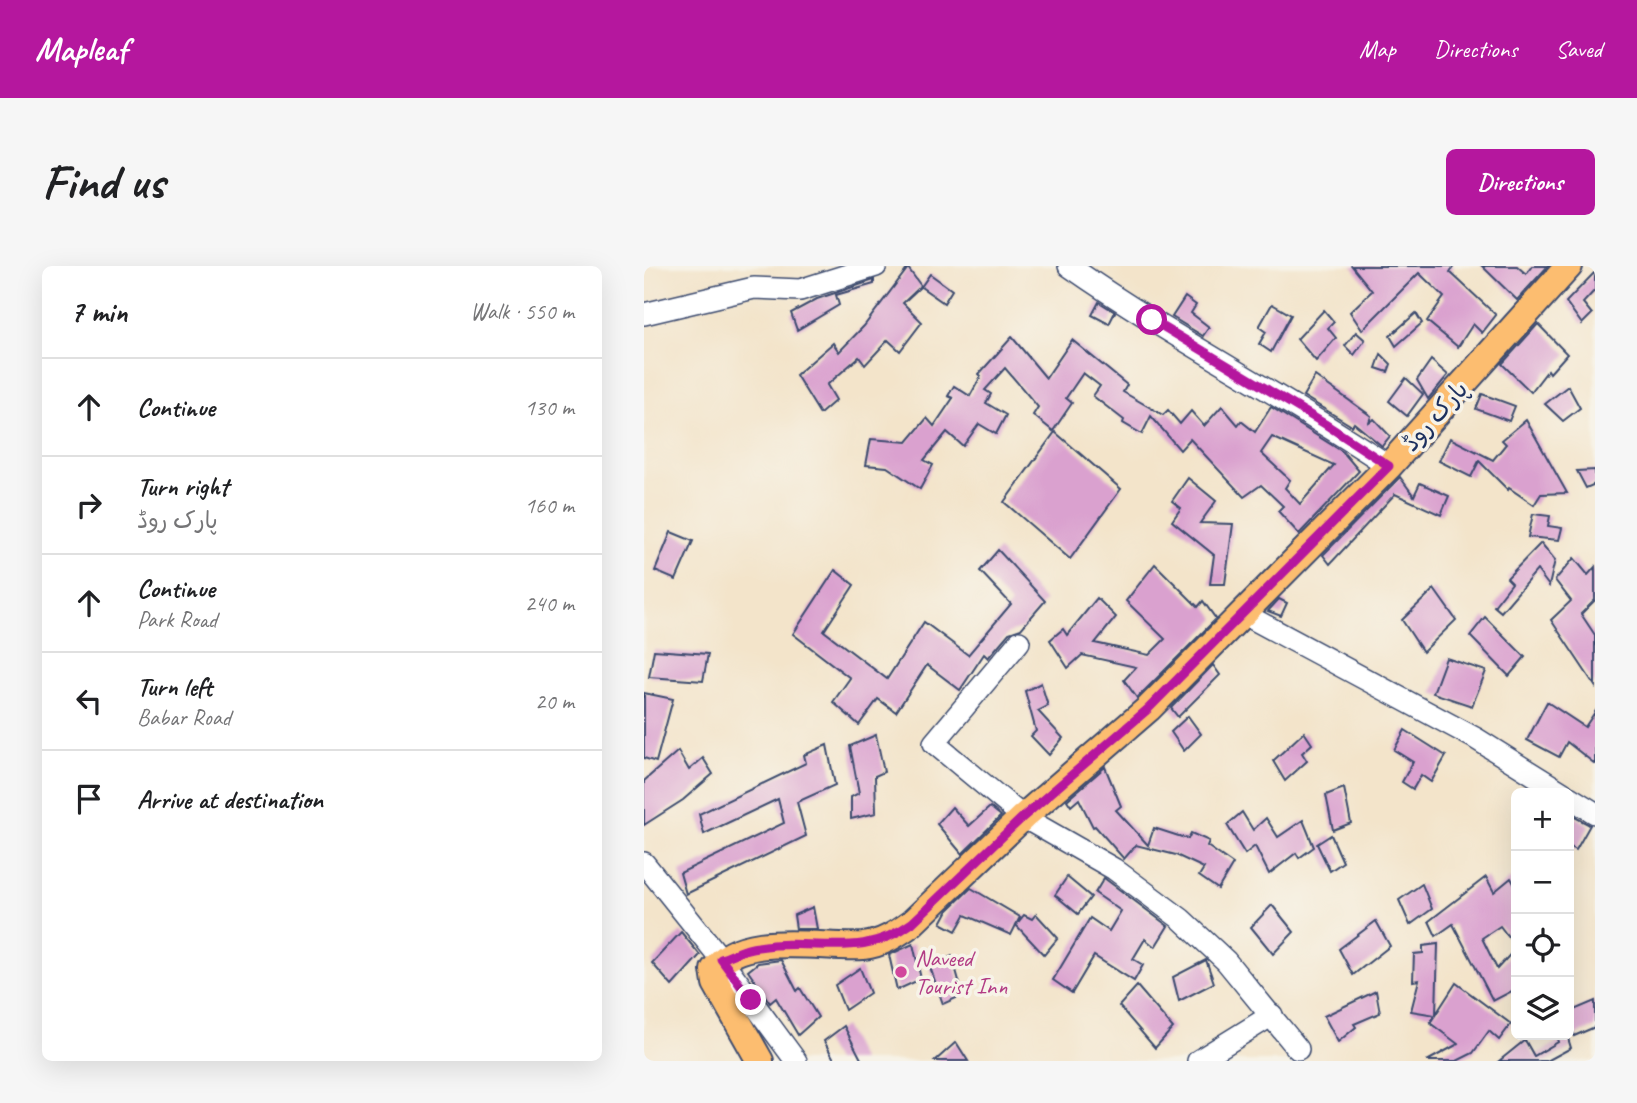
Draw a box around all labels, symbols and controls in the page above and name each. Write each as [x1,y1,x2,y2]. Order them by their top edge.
text: Mapleaf [35,28,127,70]
text: Map [1359,34,1396,64]
text: Directions [1434,34,1517,64]
text: Saved [1555,34,1602,64]
button: Directions [1446,149,1595,215]
text: Find us [42,151,164,213]
text: 7 min [70,293,127,331]
text: Walk · 550 m [470,297,574,326]
route start [1136,304,1167,335]
street label: پارک روڈ [1396,375,1474,457]
icon: ahead [70,388,108,426]
text: Continue [137,391,215,424]
text: 130 m [525,393,574,422]
text: Turn right [137,470,228,503]
icon: right [70,486,108,524]
text: 160 m [525,491,574,520]
text: پارک روڈ [137,506,218,535]
text: Continue [137,572,215,605]
icon: ahead [70,584,108,622]
text: 240 m [525,589,574,618]
text: Park Road [137,605,217,634]
text: Turn left [137,670,212,703]
icon: left [70,682,108,720]
text: 20 m [535,687,574,716]
text: Babar Road [137,703,231,732]
icon: arrive [70,780,108,818]
text: Arrive at destination [137,783,323,816]
map controls [1511,788,1574,1040]
button: + [1511,788,1574,851]
button: − [1511,851,1574,914]
button: locate [1511,914,1574,977]
place label: Naveed Tourist Inn [915,943,1007,1001]
marker: Naveed Tourist Inn [893,964,909,980]
button: layers [1511,977,1574,1040]
route end [735,984,766,1015]

